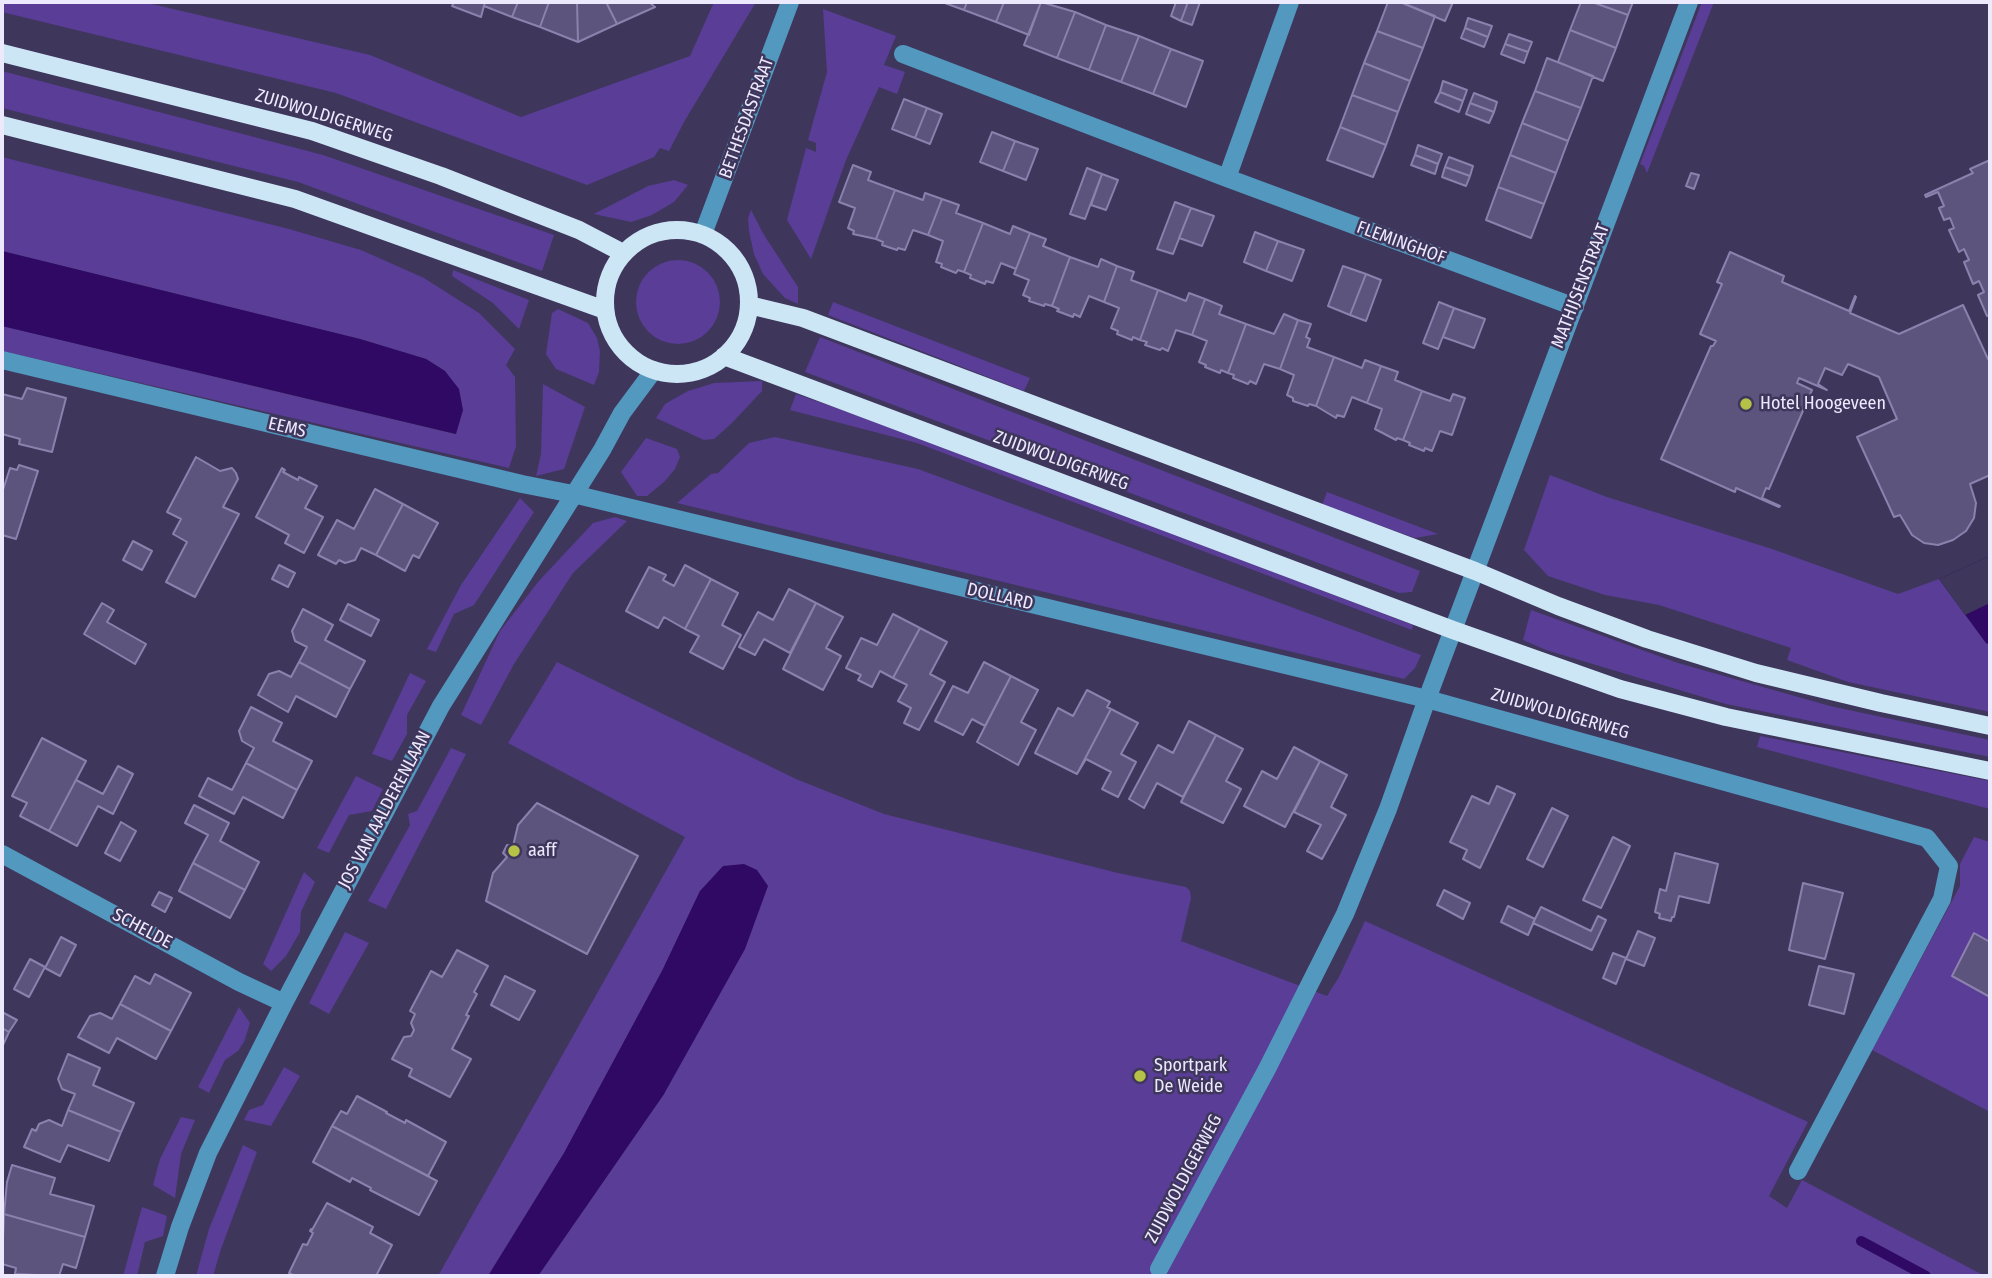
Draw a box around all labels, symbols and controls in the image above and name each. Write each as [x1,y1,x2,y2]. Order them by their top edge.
street label: BETHESDASTRAAT [715,54,779,182]
street label: ZUIDWOLDIGERWEG [253,85,395,147]
street label: FLEMINGHOF [1354,217,1448,269]
street label: MATHIJSENSTRAAT [1547,221,1615,351]
place label: Hotel Hoogeveen [1760,393,1886,415]
marker: Hotel Hoogeveen [1738,396,1754,412]
street label: EEMS [266,413,308,443]
street label: ZUIDWOLDIGERWEG [990,426,1132,496]
street label: DOLLARD [965,579,1035,615]
street label: ZUIDWOLDIGERWEG [1488,684,1632,744]
street label: JOS VAN AALDERENLAAN [334,727,436,893]
place label: aaff [528,840,557,862]
marker: aaff [506,843,522,859]
street label: SCHELDE [109,904,175,954]
place label: Sportpark De Weide [1154,1055,1227,1098]
marker: Sportpark De Weide [1132,1068,1148,1084]
street label: ZUIDWOLDIGERWEG [1141,1111,1227,1247]

